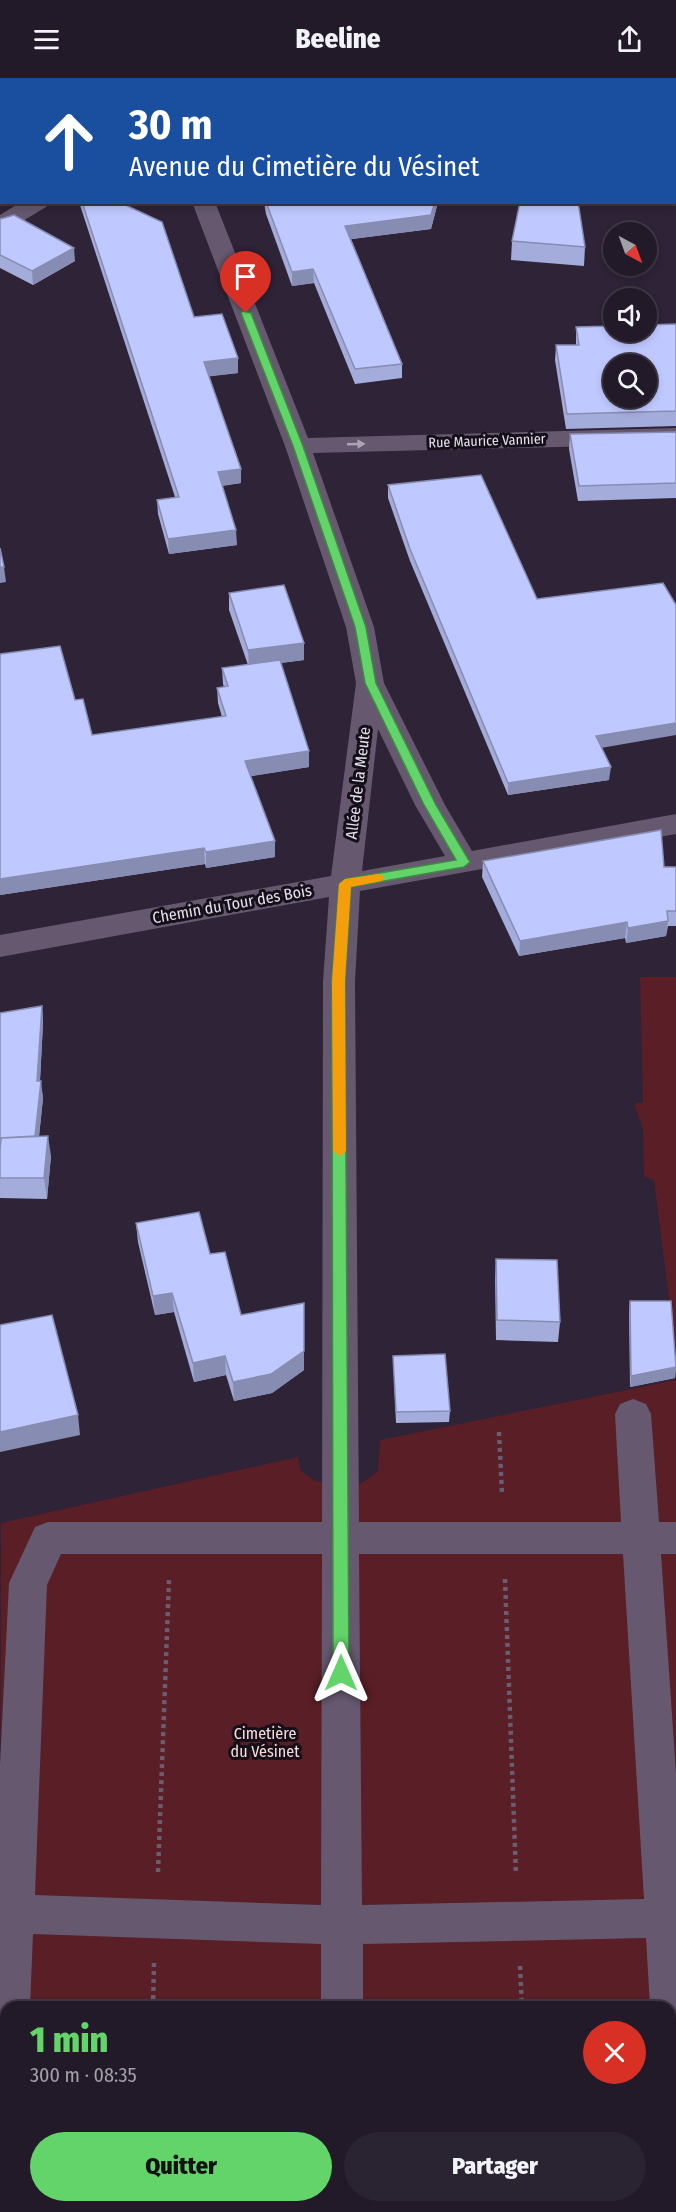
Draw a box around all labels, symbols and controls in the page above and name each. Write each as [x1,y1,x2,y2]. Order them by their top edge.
icon: menu [30,23,63,56]
text: Beeline [295,23,381,55]
icon: share [613,23,646,56]
text: 30 m [129,100,213,150]
icon: ahead [30,102,108,180]
text: Avenue du Cimetière du Vésinet [129,151,479,183]
north arrow [603,222,657,276]
map controls [603,222,657,408]
pin [220,251,271,313]
icon: arrive [229,260,262,293]
button: sound [603,288,657,342]
button: search [603,354,657,408]
street label: Rue Maurice Vannier [428,430,546,452]
one-way arrow [347,440,366,449]
street label: Allée de la Meute [342,726,374,840]
street label: Chemin du Tour des Bois [151,881,313,927]
position arrow [309,1641,373,1705]
park label: Cimetière du Vésinet [231,1724,300,1761]
text: 1 min [30,2018,108,2062]
button: close [583,2021,646,2084]
text: 300 m · 08:35 [30,2063,137,2087]
button: Quitter [30,2132,332,2201]
button: Partager [344,2132,646,2201]

